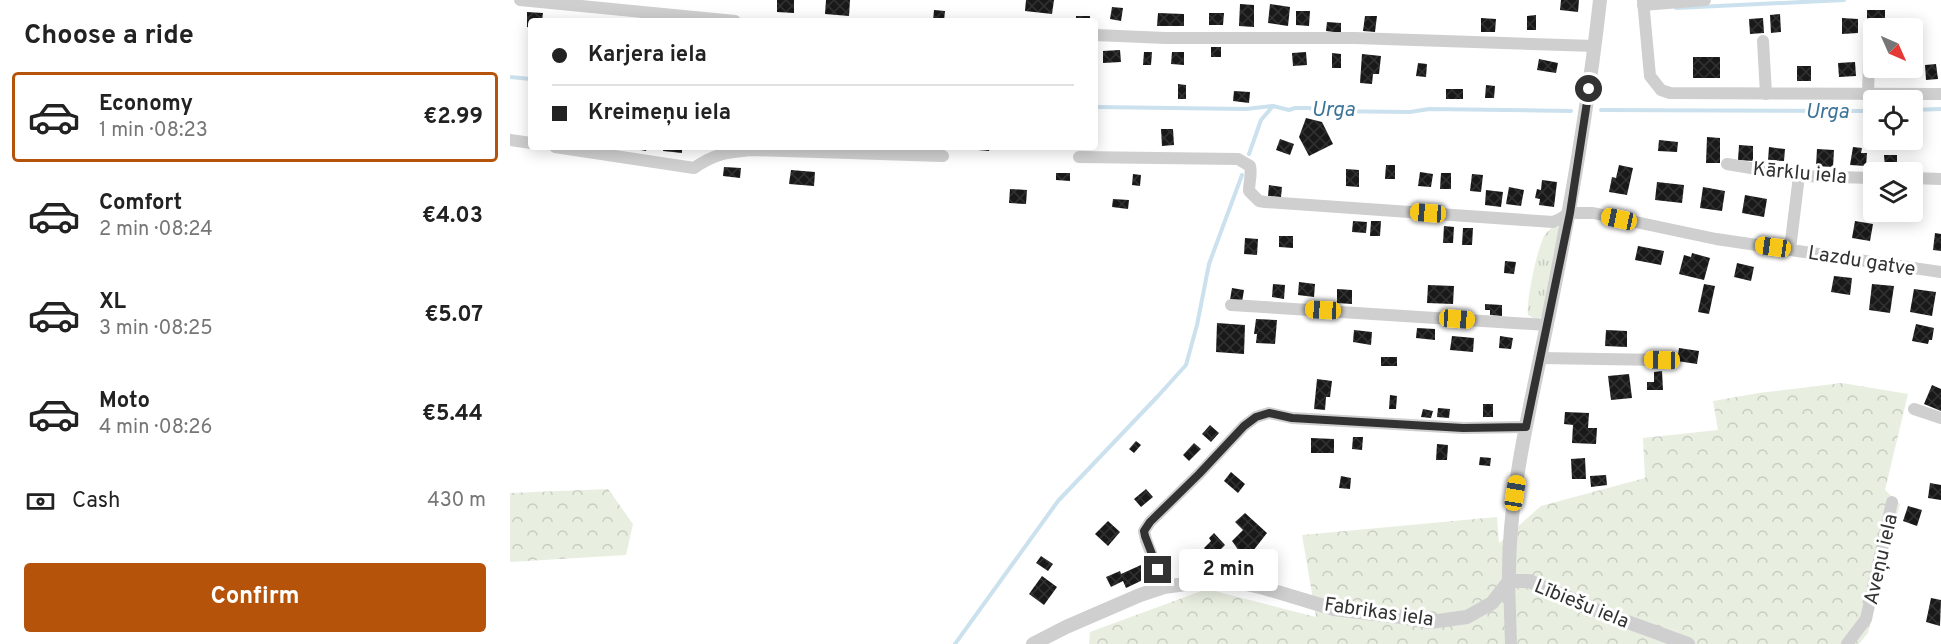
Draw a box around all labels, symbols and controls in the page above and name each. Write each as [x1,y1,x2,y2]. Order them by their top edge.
north arrow [1863,18,1923,78]
map controls [1863,18,1923,222]
text: Choose a ride [24,19,194,53]
text: Karjera iela [588,42,707,69]
route start [1575,75,1602,102]
icon: car [27,90,81,144]
button: locate [1863,90,1923,150]
text: Economy [99,91,193,118]
water label: Urga [1311,97,1355,124]
water label: Urga [1805,99,1849,126]
text: Kreimeņu iela [588,100,731,127]
text: €2.99 [423,104,483,131]
text: 1 min · 08:23 [99,118,208,144]
street label: Kārklu iela [1752,157,1848,191]
button: layers [1863,162,1923,222]
icon: car [27,189,81,243]
text: Comfort [99,190,182,217]
text: €4.03 [422,203,483,230]
car [1409,203,1447,223]
car [1600,206,1638,232]
text: 2 min · 08:24 [99,217,213,243]
car [1754,236,1792,258]
street label: Lazdu gatve [1806,241,1917,283]
icon: car [27,288,81,342]
text: XL [99,289,126,316]
car [1305,300,1341,320]
text: €5.07 [424,302,483,329]
car [1438,309,1476,329]
text: 3 min · 08:25 [99,316,213,342]
car [1644,351,1680,369]
icon: car [27,387,81,441]
text: Moto [99,388,150,415]
text: €5.44 [422,401,483,428]
text: 4 min · 08:26 [99,415,213,441]
car [1503,474,1527,512]
icon: cash [24,485,57,518]
text: Cash [72,488,121,515]
text: 430 m [427,488,486,514]
street label: Aveņu iela [1859,511,1905,607]
callout: 2 min [1179,549,1278,591]
route end [1144,556,1171,583]
text: 2 min [1202,557,1255,583]
button: Confirm [24,563,486,632]
street label: Lībiešu iela [1530,574,1632,636]
street label: Fabrikas iela [1322,592,1435,634]

